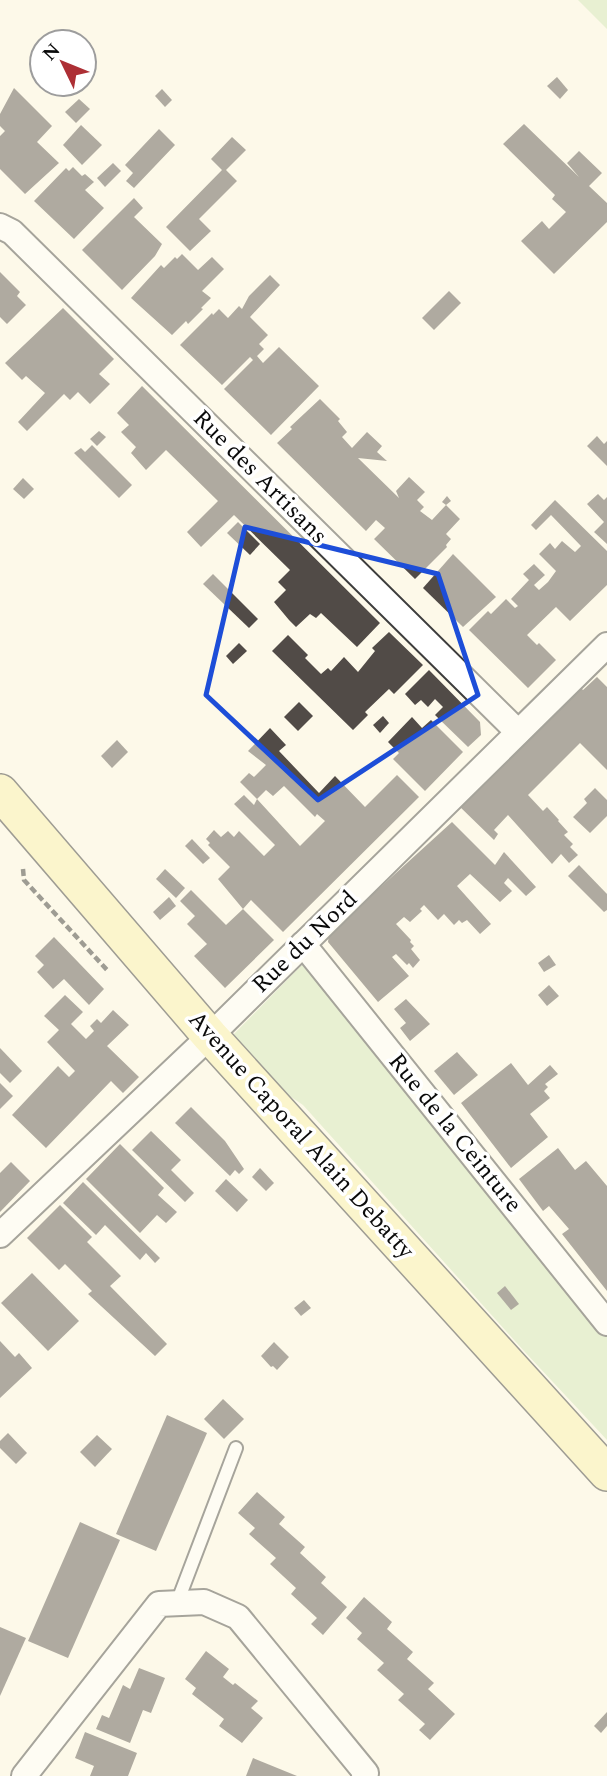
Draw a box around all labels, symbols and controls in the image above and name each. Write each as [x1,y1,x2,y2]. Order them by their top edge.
north arrow [28,28,98,98]
text: N [36,37,68,68]
street label: Rue des Artisans [184,401,336,553]
street label: Rue du Nord [244,882,366,1002]
street label: Avenue Caporal Alain Debatty [179,1003,424,1268]
street label: Rue de la Ceinture [379,1045,531,1221]

